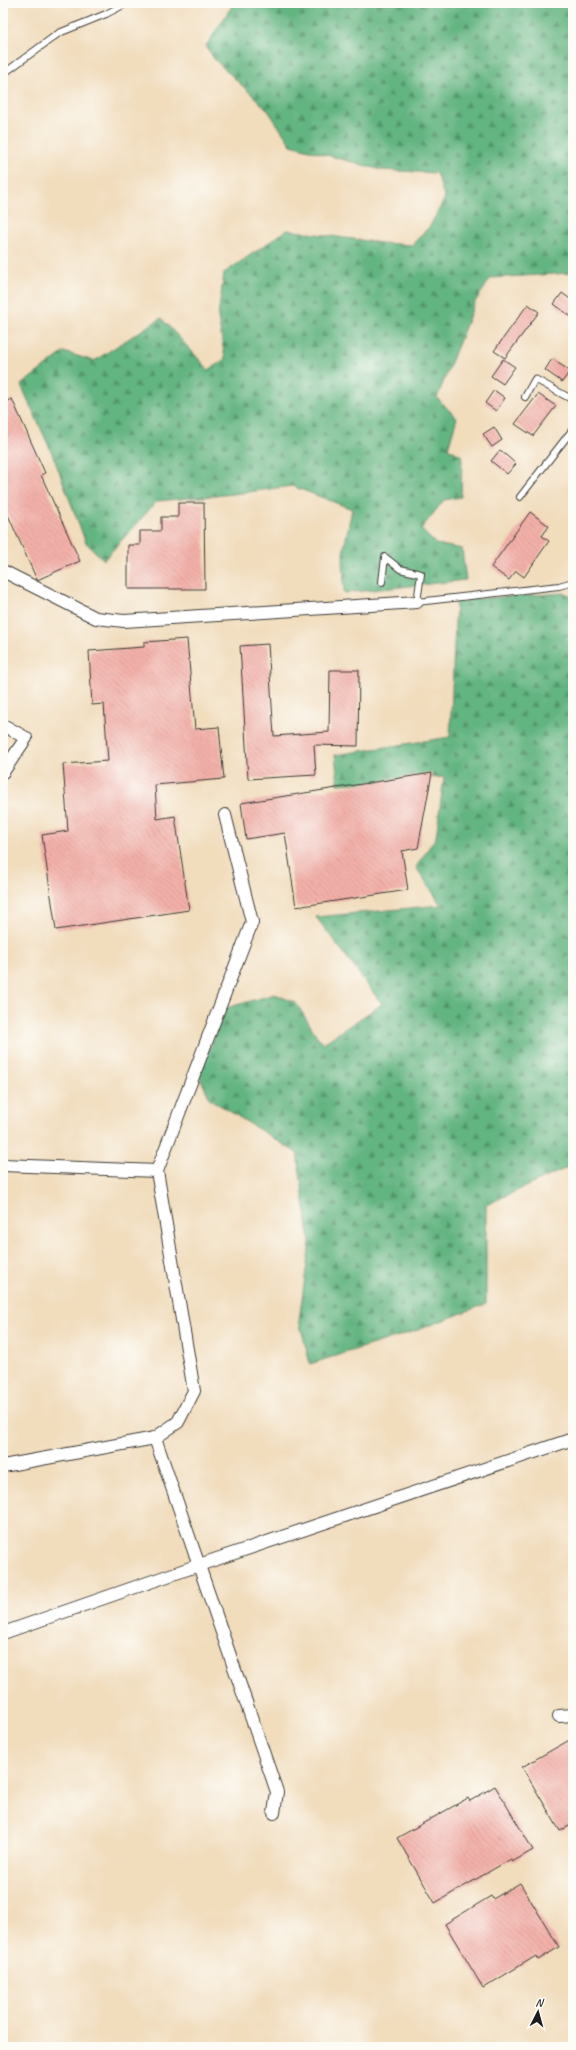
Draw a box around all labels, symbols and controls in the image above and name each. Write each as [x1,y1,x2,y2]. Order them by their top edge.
north arrow [518,1992,558,2032]
text: N [535,1995,545,2010]

